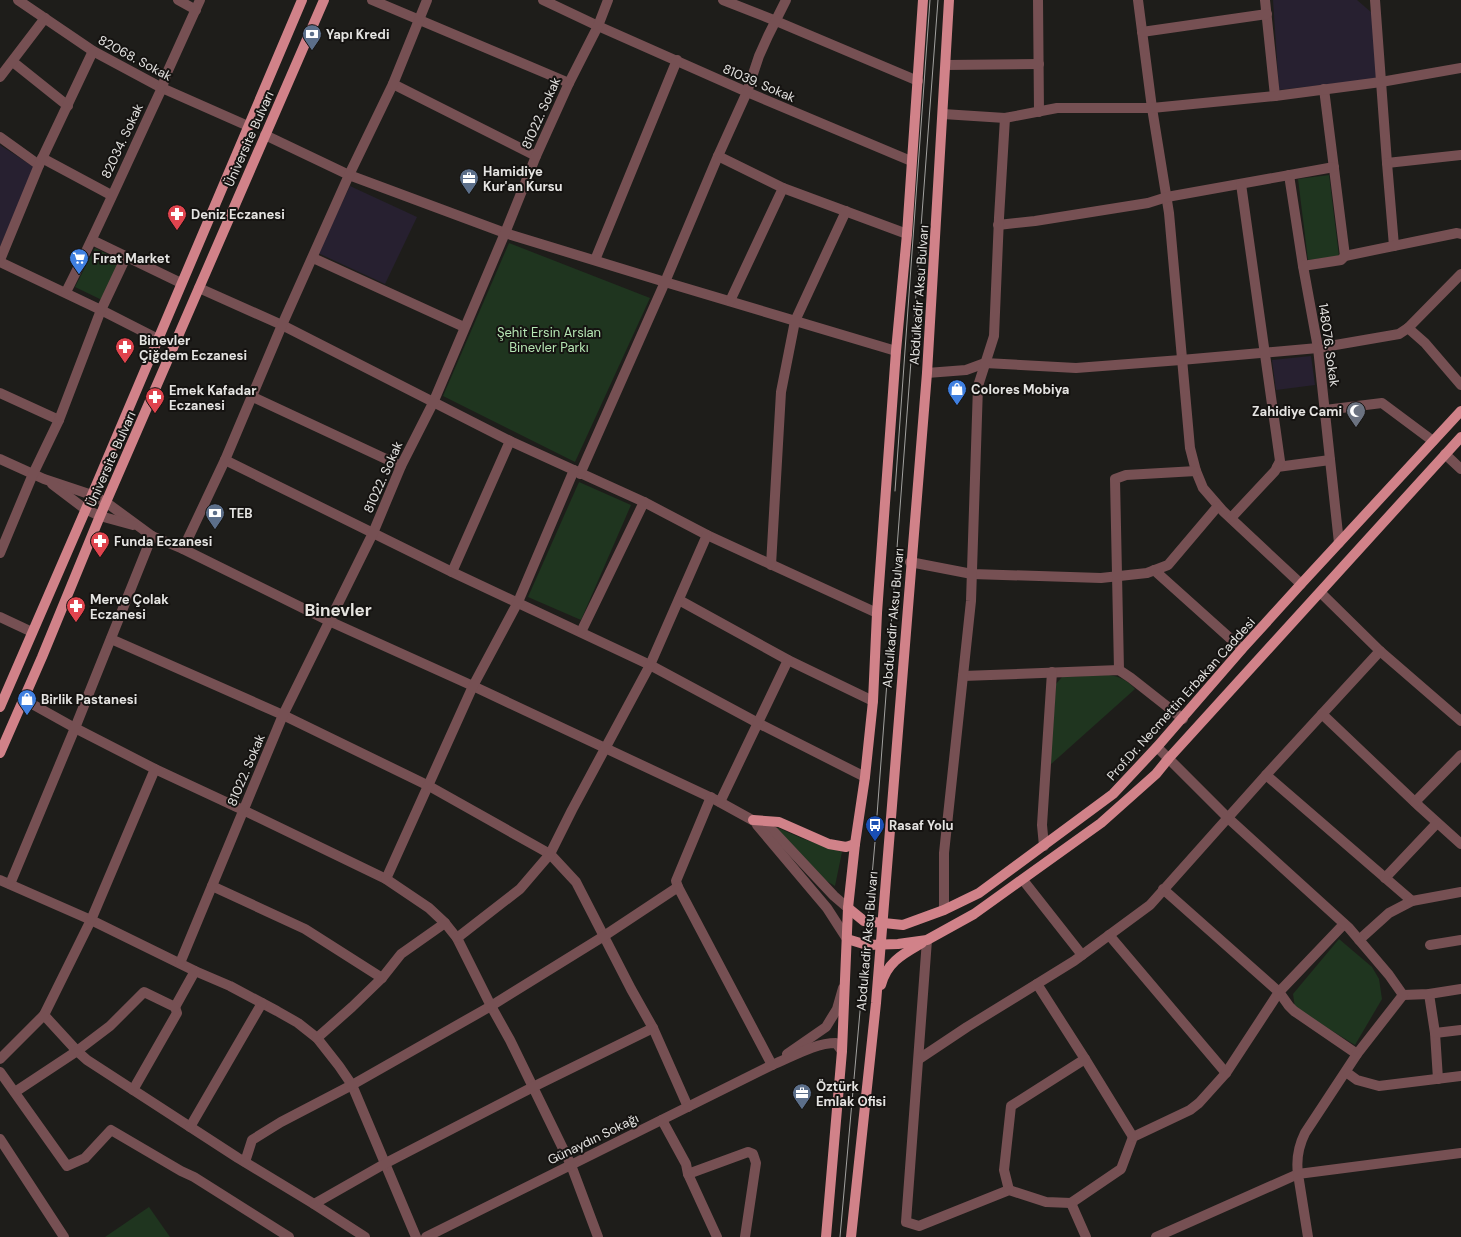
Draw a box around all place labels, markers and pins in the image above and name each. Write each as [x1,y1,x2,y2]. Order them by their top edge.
bank icon: Yapı Kredi [301,23,323,51]
place label: Yapı Kredi [326,26,389,43]
place label: Hamidiye Kur'an Kursu [483,163,563,195]
office icon: Hamidiye Kur'an Kursu [458,167,480,195]
pharmacy icon: Deniz Eczanesi [166,203,188,231]
place label: Deniz Eczanesi [191,206,285,223]
supermarket icon: Fırat Market [68,247,90,275]
place label: Fırat Market [93,250,170,267]
place label: Binevler Çiğdem Eczanesi [139,332,247,364]
pharmacy icon: Binevler Çiğdem Eczanesi [114,336,136,364]
shop icon: Colores Mobiya [946,378,968,406]
place label: Colores Mobiya [971,381,1069,398]
place label: Emek Kafadar Eczanesi [169,382,257,414]
pharmacy icon: Emek Kafadar Eczanesi [144,386,166,414]
mosque icon: Zahidiye Cami [1345,400,1367,428]
place label: Zahidiye Cami [1252,403,1342,420]
bank icon: TEB [204,502,226,530]
place label: TEB [229,505,253,522]
pharmacy icon: Funda Eczanesi [89,530,111,558]
place label: Funda Eczanesi [114,533,212,550]
place label: Merve Çolak Eczanesi [90,591,169,623]
pharmacy icon: Merve Çolak Eczanesi [65,595,87,623]
shop icon: Birlik Pastanesi [16,688,38,716]
place label: Birlik Pastanesi [41,691,137,708]
bus stop icon: Rasaf Yolu [864,814,886,842]
place label: Rasaf Yolu [889,817,953,834]
place label: Öztürk Emlak Ofisi [816,1078,886,1110]
office icon: Öztürk Emlak Ofisi [791,1082,813,1110]

